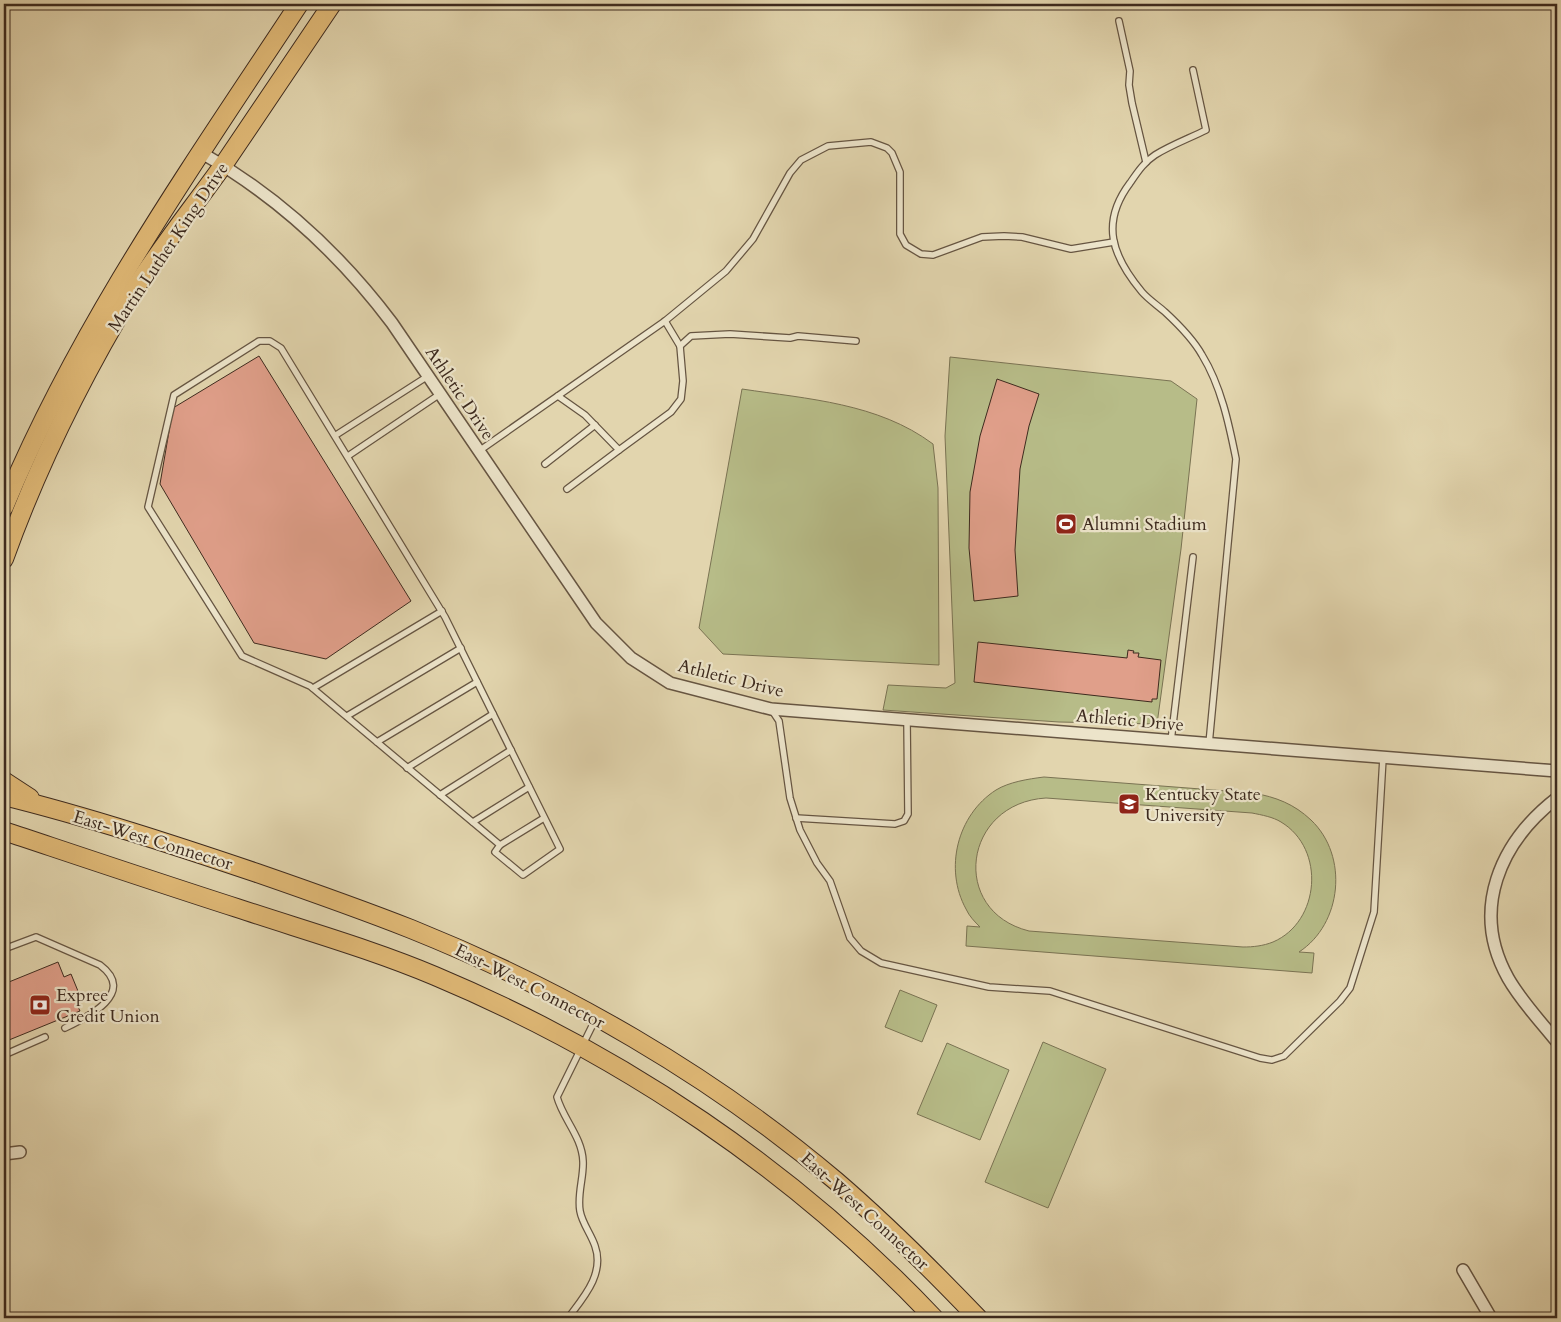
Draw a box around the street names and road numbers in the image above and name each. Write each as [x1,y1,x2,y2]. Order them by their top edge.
street label: Martin Luther King Drive [102,157,235,337]
street label: Athletic Drive [419,341,500,445]
street label: Athletic Drive [675,653,787,704]
street label: Athletic Drive [1075,703,1185,738]
street label: East-West Connector [70,804,236,877]
street label: East-West Connector [450,938,610,1035]
street label: East-West Connector [795,1147,935,1276]

